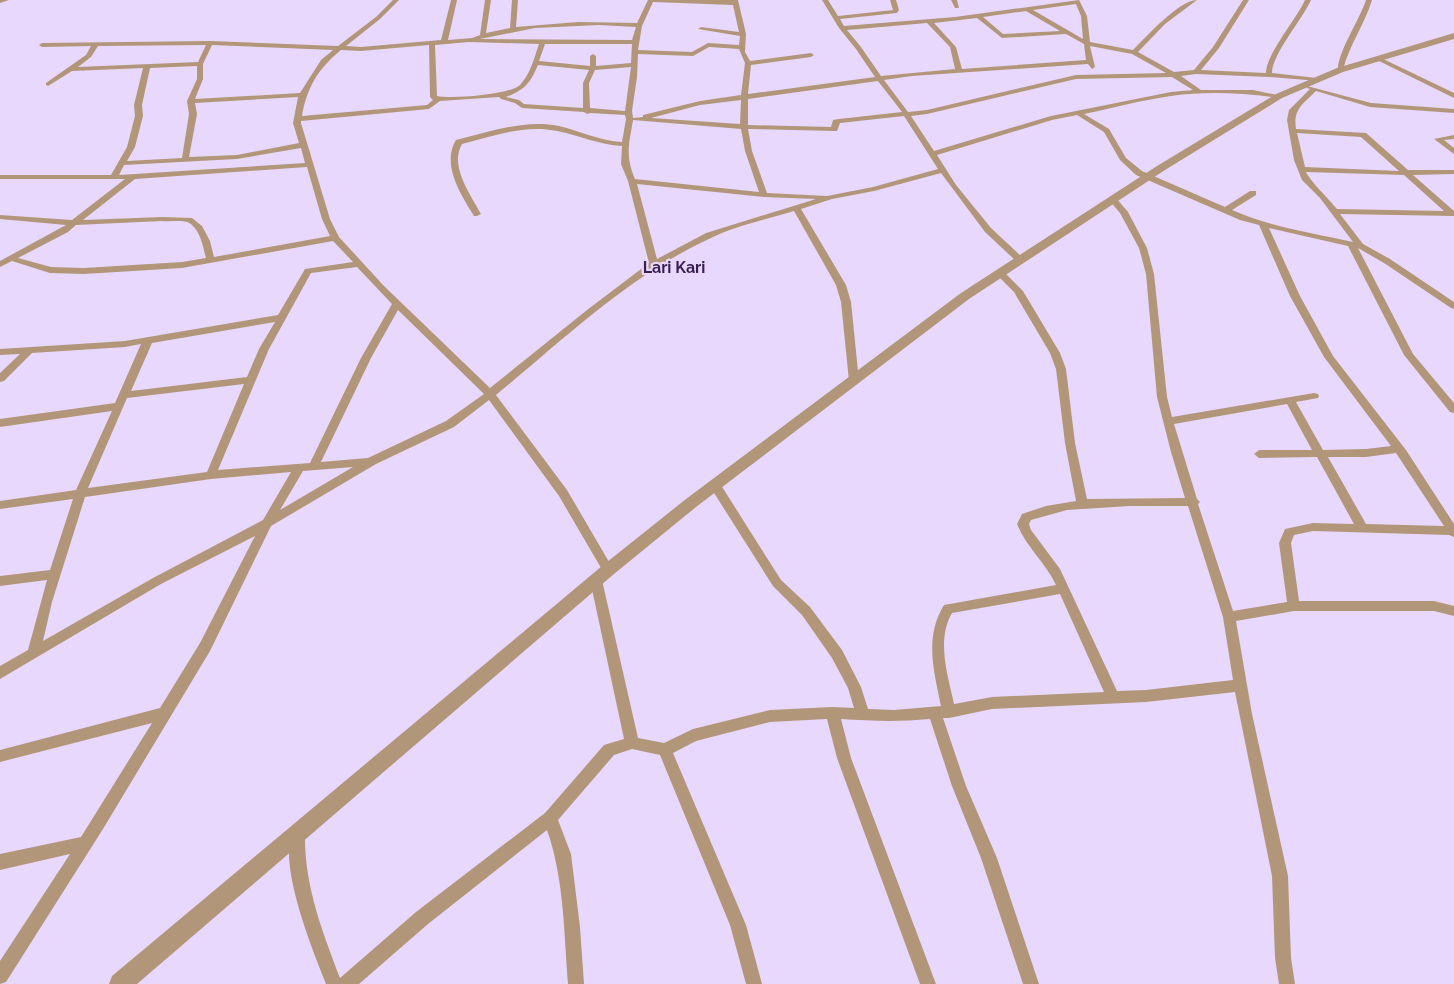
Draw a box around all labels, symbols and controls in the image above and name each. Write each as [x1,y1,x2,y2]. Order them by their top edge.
district label: Lari Kari [643,258,705,277]

